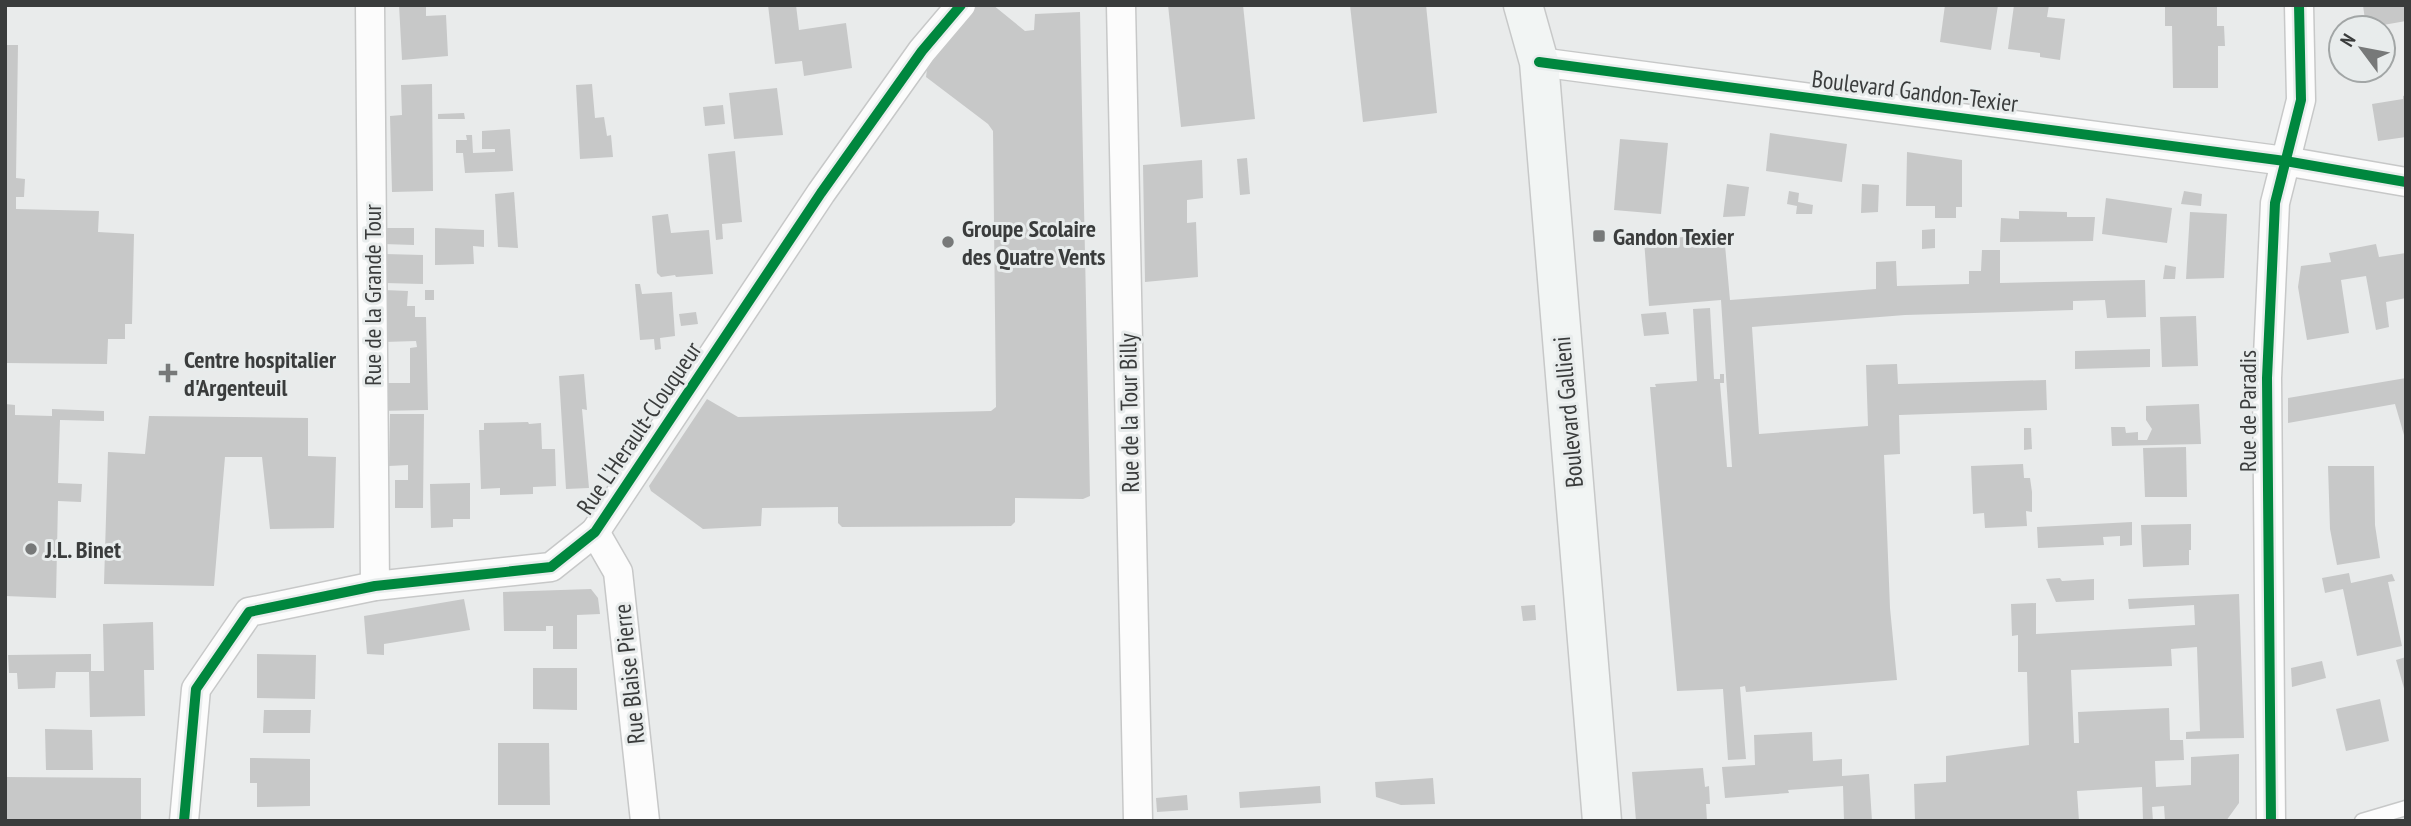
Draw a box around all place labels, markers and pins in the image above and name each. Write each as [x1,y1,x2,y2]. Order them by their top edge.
place label: Groupe Scolaire des Quatre Vents [962,213,1105,272]
place label: Gandon Texier [1613,221,1735,252]
marker: Gandon Texier [1591,228,1607,244]
marker: Groupe Scolaire des Quatre Vents [940,234,956,250]
place label: Centre hospitalier d'Argenteuil [184,344,337,403]
marker: Centre hospitalier d'Argenteuil [158,363,178,383]
place label: J.L. Binet [44,534,121,565]
marker: J.L. Binet [23,541,39,557]

